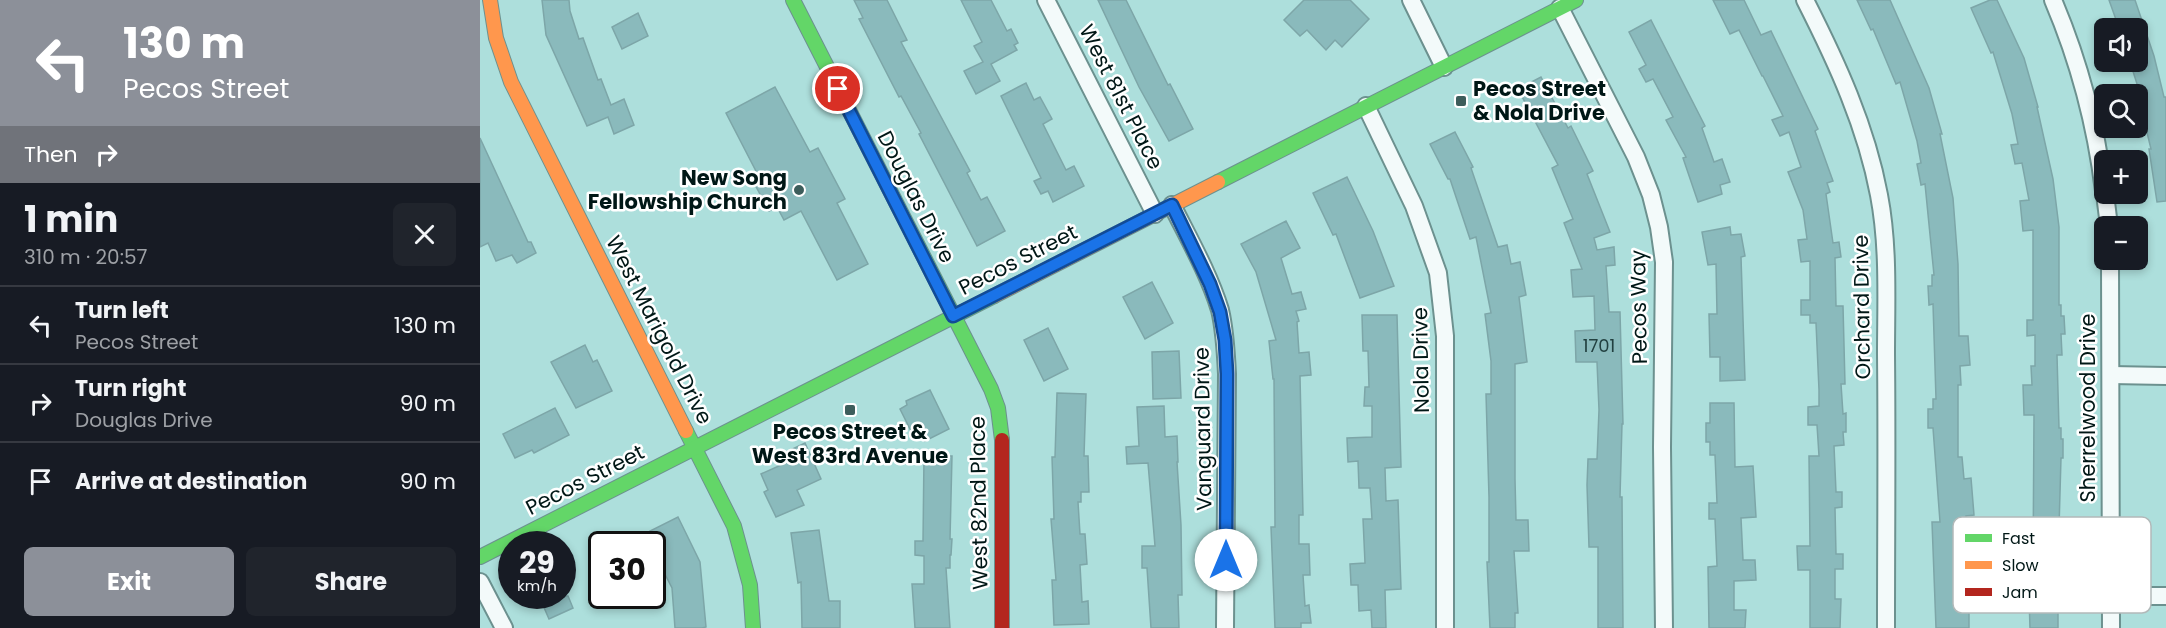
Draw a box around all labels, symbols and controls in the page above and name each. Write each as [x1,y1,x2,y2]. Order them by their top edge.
text: 130 m [123,14,245,73]
map controls [2094,18,2148,270]
button: sound [2094,18,2148,72]
street label: West 81st Place [1072,19,1171,174]
icon: left [24,24,102,102]
pin [812,63,863,114]
text: Pecos Street [123,70,289,107]
icon: arrive [821,72,854,105]
place label: Pecos Street & Nola Drive [1473,74,1606,127]
button: search [2094,84,2148,138]
marker: Pecos Street & Nola Drive [1454,94,1468,108]
street label: Douglas Drive [871,126,962,268]
icon: right [90,138,123,171]
text: Then [24,139,78,170]
button: + [2094,150,2148,204]
place label: New Song Fellowship Church [588,163,787,216]
marker: New Song Fellowship Church [792,183,806,197]
text: 1 min [24,194,118,245]
button: close [393,203,456,266]
button: − [2094,216,2148,270]
street label: Pecos Street [954,217,1082,302]
street label: West Marigold Drive [599,230,720,429]
street label: Orchard Drive [1846,234,1877,380]
text: 310 m · 20:57 [24,243,147,271]
street label: Pecos Way [1623,249,1654,364]
text: Turn left [75,295,169,326]
street label: Nola Drive [1405,307,1436,413]
icon: left [24,309,57,342]
text: 130 m [394,310,456,341]
street label: Sherrelwood Drive [2073,313,2102,503]
text: Pecos Street [75,328,198,356]
house number: 1701 [1583,333,1615,358]
street label: Vanguard Drive [1187,347,1218,511]
text: Turn right [75,373,186,404]
icon: right [24,387,57,420]
text: 90 m [400,388,456,419]
marker: Pecos Street & West 83rd Avenue [843,403,857,417]
text: Douglas Drive [75,406,213,434]
street label: West 82nd Place [962,416,995,590]
place label: Pecos Street & West 83rd Avenue [752,417,948,470]
street label: Pecos Street [521,437,649,522]
icon: arrive [24,465,57,498]
text: Arrive at destination [75,466,307,497]
text: 90 m [400,466,456,497]
legend [1953,517,2151,613]
text: Fast [2002,527,2035,550]
position arrow [1194,528,1258,592]
speed limit sign: 30 [588,531,666,609]
text: 29 [519,541,555,584]
button: Exit [24,547,234,616]
button: Share [246,547,456,616]
text: Slow [2002,554,2039,577]
text: km/h [517,575,557,596]
text: Jam [2002,581,2038,604]

